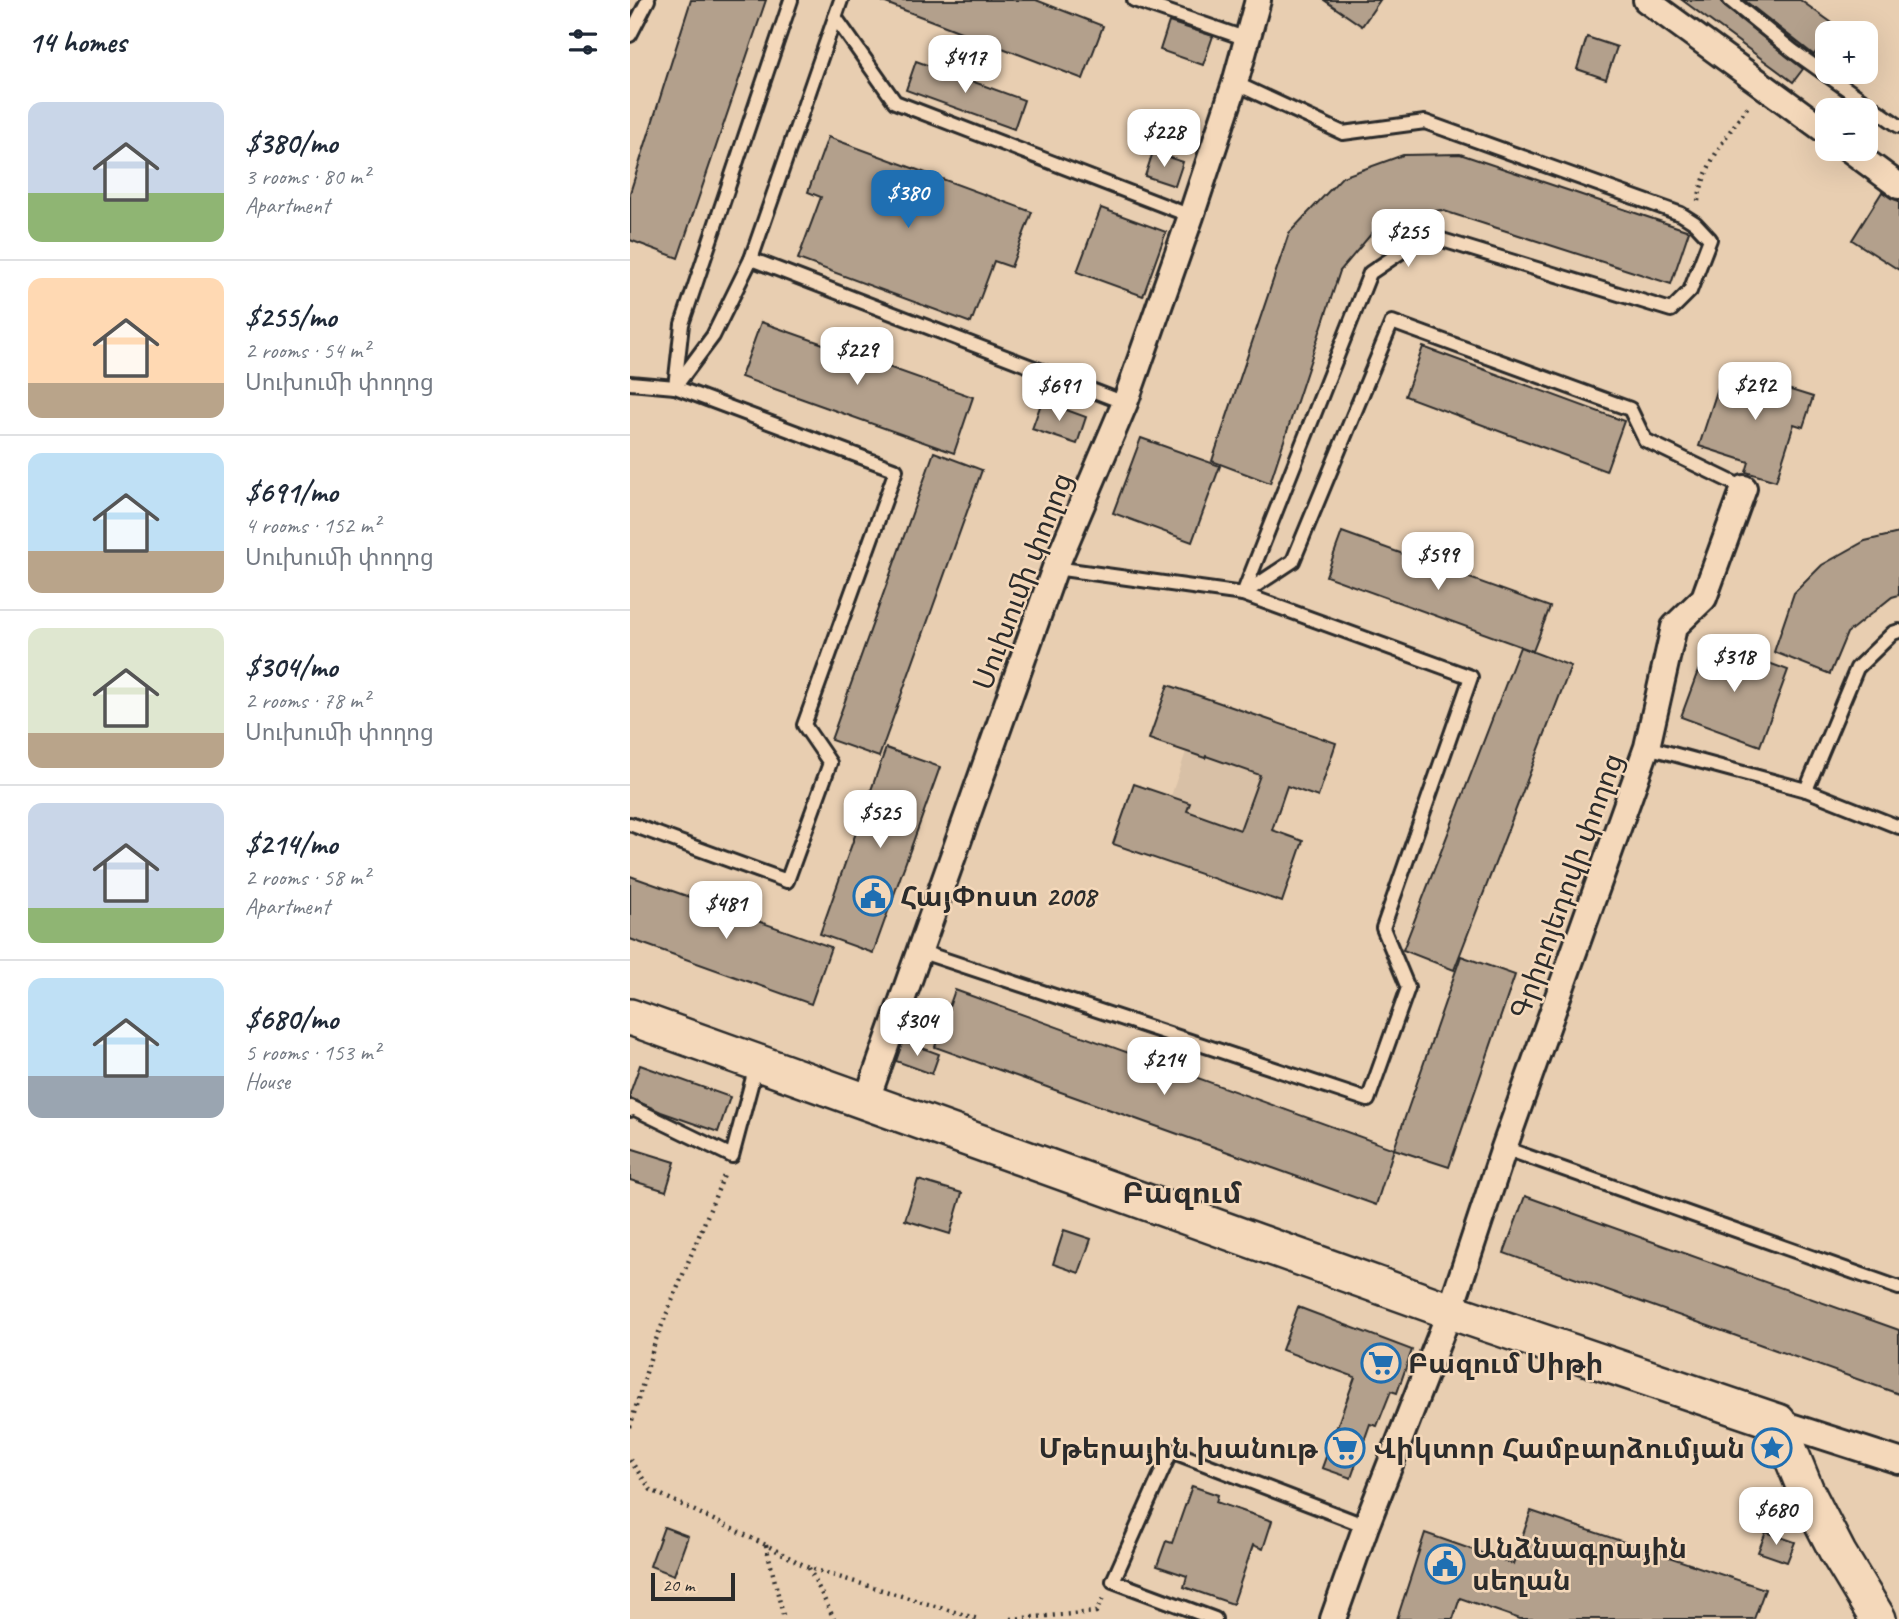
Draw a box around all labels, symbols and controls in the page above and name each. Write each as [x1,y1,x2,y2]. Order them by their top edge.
map controls [1815,21,1878,161]
button: + [1815,21,1878,84]
text: 14 homes [28,23,126,61]
icon: filters [564,23,602,61]
pin: $417 [924,36,1006,95]
text: $417 [944,43,986,72]
button: − [1815,98,1878,161]
pin: $228 [1123,110,1205,169]
text: $228 [1143,117,1185,146]
text: $380/mo [245,124,337,162]
icon: home [84,130,168,214]
text: 3 rooms · 80 m² [245,162,369,191]
pin: $380 [867,170,949,230]
text: $380 [887,178,929,207]
text: Apartment [245,191,330,220]
pin: $255 [1367,210,1449,269]
text: $255 [1388,217,1428,246]
text: $255/mo [245,298,336,336]
icon: home [84,306,168,390]
pin: $229 [816,328,898,387]
text: $229 [836,335,878,364]
text: 2 rooms · 54 m² [245,336,369,365]
pin: $292 [1714,362,1796,422]
pin: $691 [1018,364,1100,423]
text: Սուխումի փողոց [245,368,434,397]
text: $292 [1734,370,1776,399]
text: $691 [1038,371,1080,400]
street label: Սուխումի փողոց [965,468,1080,695]
text: $691/mo [245,473,338,511]
icon: home [84,481,168,565]
text: 4 rooms · 152 m² [245,511,380,540]
pin: $599 [1397,532,1479,592]
text: $599 [1418,540,1458,569]
text: Սուխումի փողոց [245,543,434,572]
pin: $318 [1693,634,1775,694]
text: $318 [1713,642,1755,671]
text: $304/mo [245,648,337,686]
icon: home [84,656,168,740]
text: 2 rooms · 78 m² [245,686,369,715]
text: Սուխումի փողոց [245,718,434,747]
street label: Գրիբոյեդովի փողոց [1502,749,1631,1024]
pin: $525 [839,790,921,850]
text: $525 [860,798,900,827]
text: $214/mo [245,825,337,863]
icon: home [84,831,168,915]
text: 2 rooms · 58 m² [245,863,369,892]
public building icon: ՀայՓոստ 2008 [852,875,894,917]
place label: ՀայՓոստ 2008 [900,879,1099,914]
pin: $481 [685,881,767,941]
text: $481 [705,889,747,918]
text: Apartment [245,892,330,921]
pin: $304 [876,998,958,1058]
text: $680/mo [245,1000,338,1038]
icon: home [84,1006,168,1090]
text: $304 [896,1006,938,1035]
text: 5 rooms · 153 m² [245,1038,380,1067]
pin: $214 [1123,1038,1205,1097]
text: $214 [1143,1045,1185,1074]
text: House [245,1067,290,1096]
district label: Բազում [1122,1174,1242,1212]
supermarket icon: Բազում Սիթի [1360,1342,1402,1384]
place label: Բազում Սիթի [1408,1346,1604,1381]
supermarket icon: Մթերային խանութ [1324,1427,1366,1469]
place icon: Վիկտոր Համբարձումյան [1751,1427,1793,1469]
place label: Մթերային խանութ [1039,1431,1319,1466]
place label: Վիկտոր Համբարձումյան [1373,1431,1745,1466]
pin: $680 [1735,1488,1817,1547]
text: $680 [1755,1495,1797,1524]
place label: Անձնագրային սեղան [1472,1531,1687,1598]
public building icon: Անձնագրային սեղան [1424,1543,1466,1585]
scale bar [651,1570,735,1602]
text: 20 m [662,1573,694,1597]

